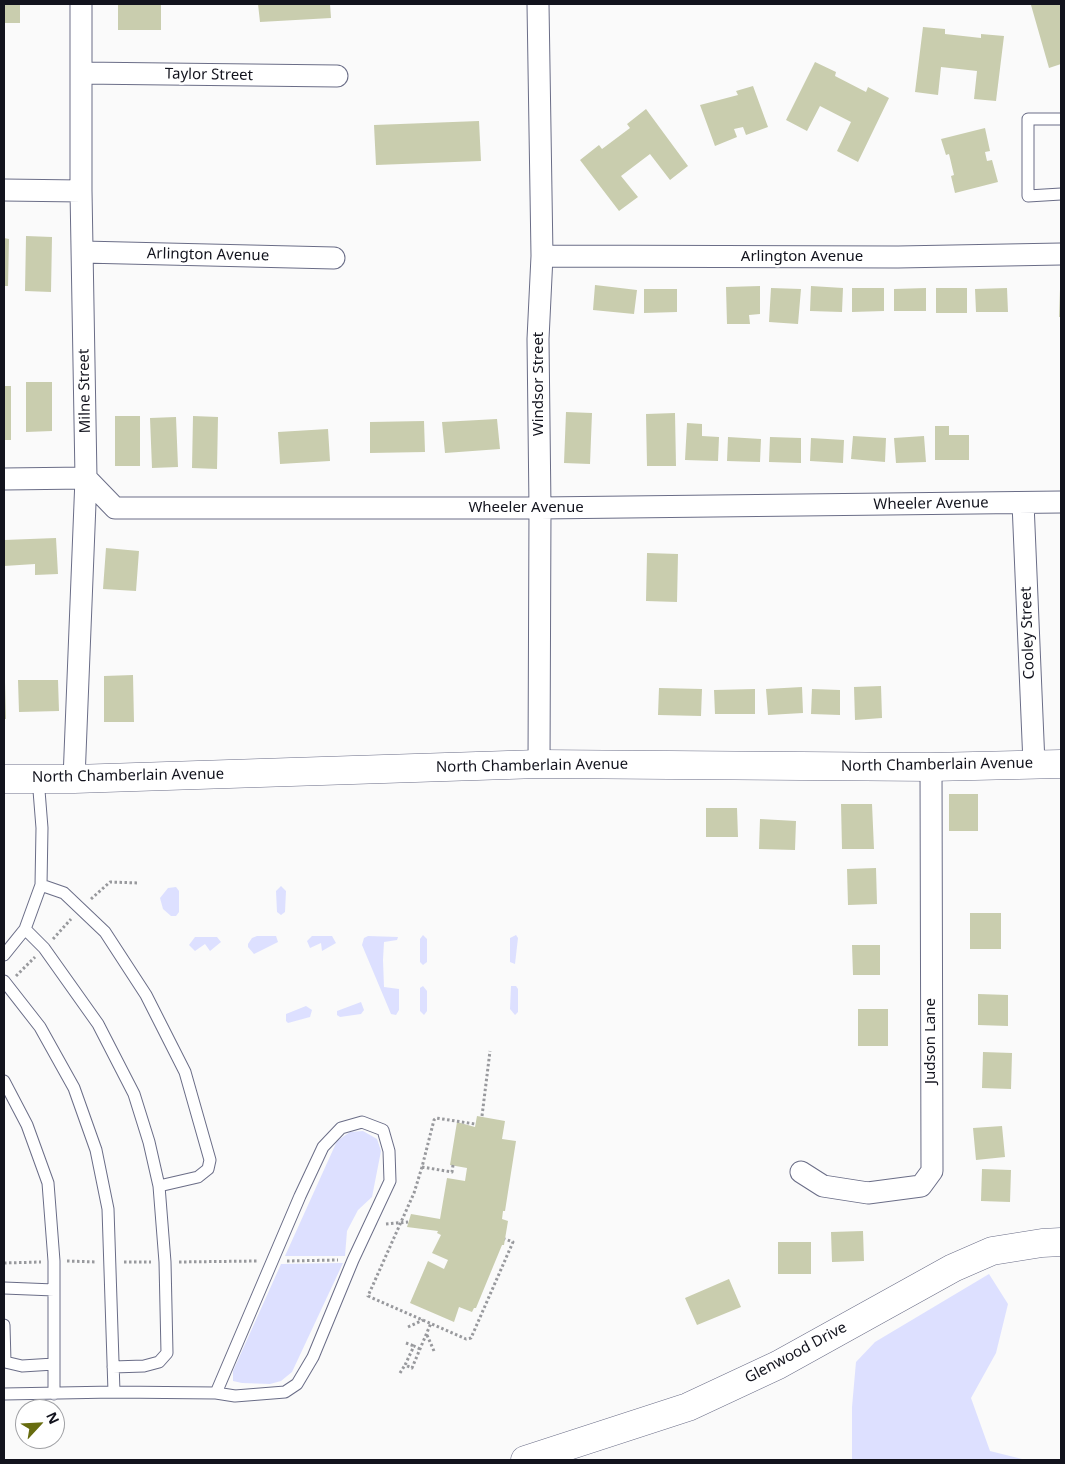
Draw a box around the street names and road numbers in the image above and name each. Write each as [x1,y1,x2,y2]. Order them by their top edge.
street label: Taylor Street [165,65,253,85]
street label: Arlington Avenue [147,245,269,265]
street label: Arlington Avenue [741,248,863,266]
street label: Windsor Street [530,332,548,436]
street label: Milne Street [75,348,95,434]
street label: Wheeler Avenue [873,494,989,514]
street label: Wheeler Avenue [468,499,584,517]
street label: Cooley Street [1017,586,1039,680]
street label: North Chamberlain Avenue [841,754,1033,776]
street label: North Chamberlain Avenue [436,755,628,777]
street label: North Chamberlain Avenue [32,765,224,787]
street label: Judson Lane [922,998,940,1084]
street label: Glenwood Drive [742,1319,850,1387]

